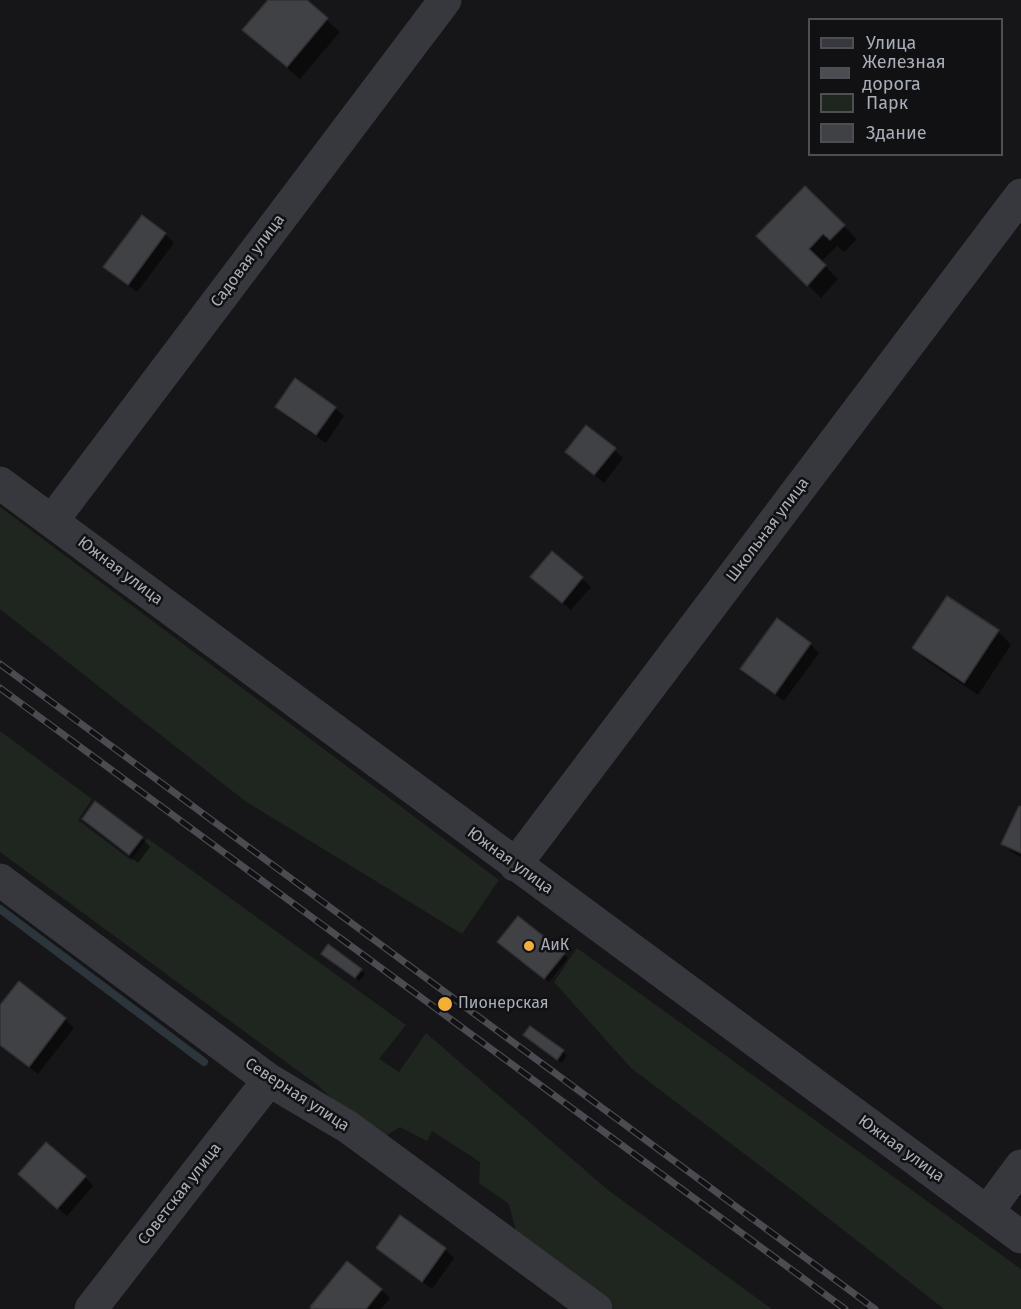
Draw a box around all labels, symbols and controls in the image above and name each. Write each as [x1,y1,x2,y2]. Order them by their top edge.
legend [808,18,1003,156]
text: Улица [866,32,916,54]
text: Железная дорога [862,51,946,95]
text: Парк [866,92,908,114]
text: Здание [866,122,927,144]
street label: Садовая улица [207,211,289,311]
street label: Школьная улица [723,474,813,586]
street label: Южная улица [74,533,166,609]
street label: Южная улица [463,823,557,899]
place label: АиК [541,936,569,956]
marker: АиК [522,939,536,953]
place label: Пионерская [458,994,549,1014]
marker: Пионерская [436,995,454,1013]
street label: Северная улица [241,1054,353,1136]
street label: Южная улица [854,1111,948,1187]
street label: Советская улица [134,1139,226,1249]

